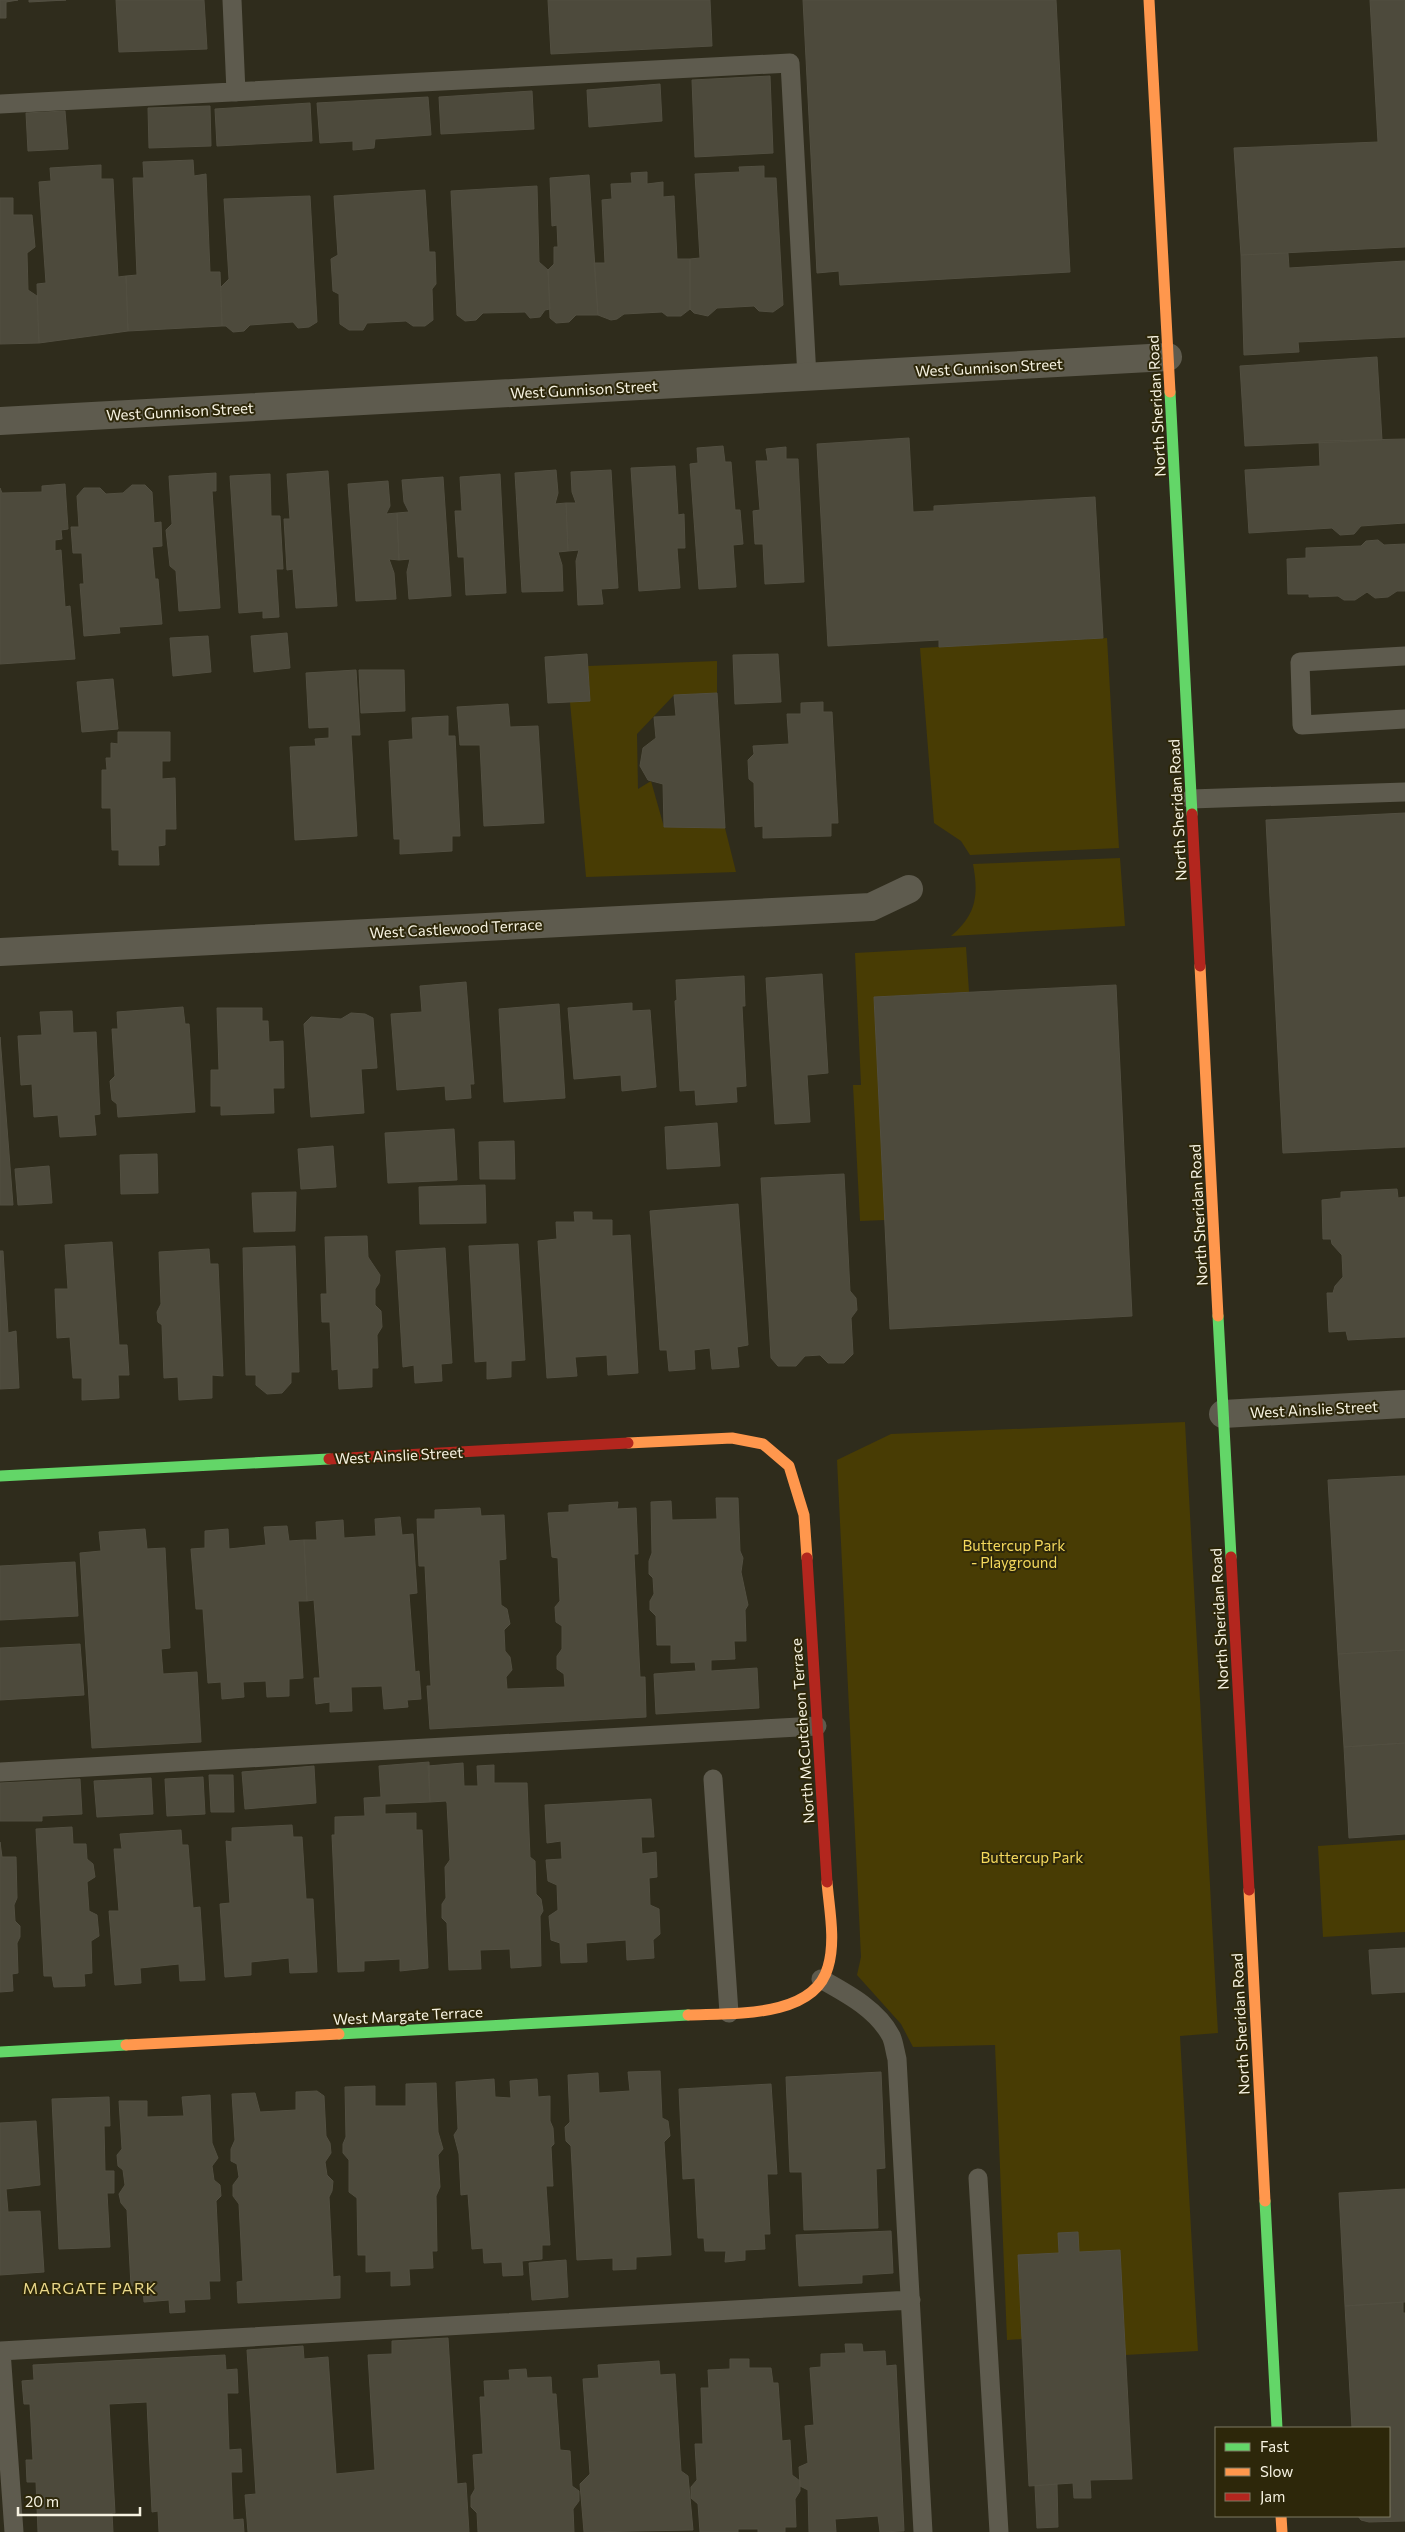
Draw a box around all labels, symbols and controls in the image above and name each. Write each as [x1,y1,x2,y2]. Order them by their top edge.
street label: North Sheridan Road [1143,335,1169,477]
street label: West Gunnison Street [915,354,1063,380]
street label: West Gunnison Street [510,376,658,402]
street label: West Gunnison Street [106,398,254,424]
street label: North Sheridan Road [1164,739,1190,881]
street label: West Castlewood Terrace [369,914,543,942]
street label: North Sheridan Road [1185,1144,1211,1286]
street label: West Ainslie Street [1249,1397,1379,1421]
street label: West Ainslie Street [334,1443,464,1467]
park label: Buttercup Park - Playground [963,1536,1065,1571]
street label: North Sheridan Road [1206,1548,1232,1690]
street label: North McCutcheon Terrace [787,1637,817,1824]
park label: Buttercup Park [981,1848,1083,1866]
street label: North Sheridan Road [1227,1953,1253,2095]
street label: West Margate Terrace [333,2002,483,2028]
district label: MARGATE PARK [23,2278,157,2297]
legend [1215,2427,1390,2517]
text: Fast [1260,2437,1289,2455]
text: Slow [1260,2462,1293,2480]
scale bar [18,2484,140,2516]
text: Jam [1260,2487,1285,2505]
text: 20 m [25,2492,59,2510]

